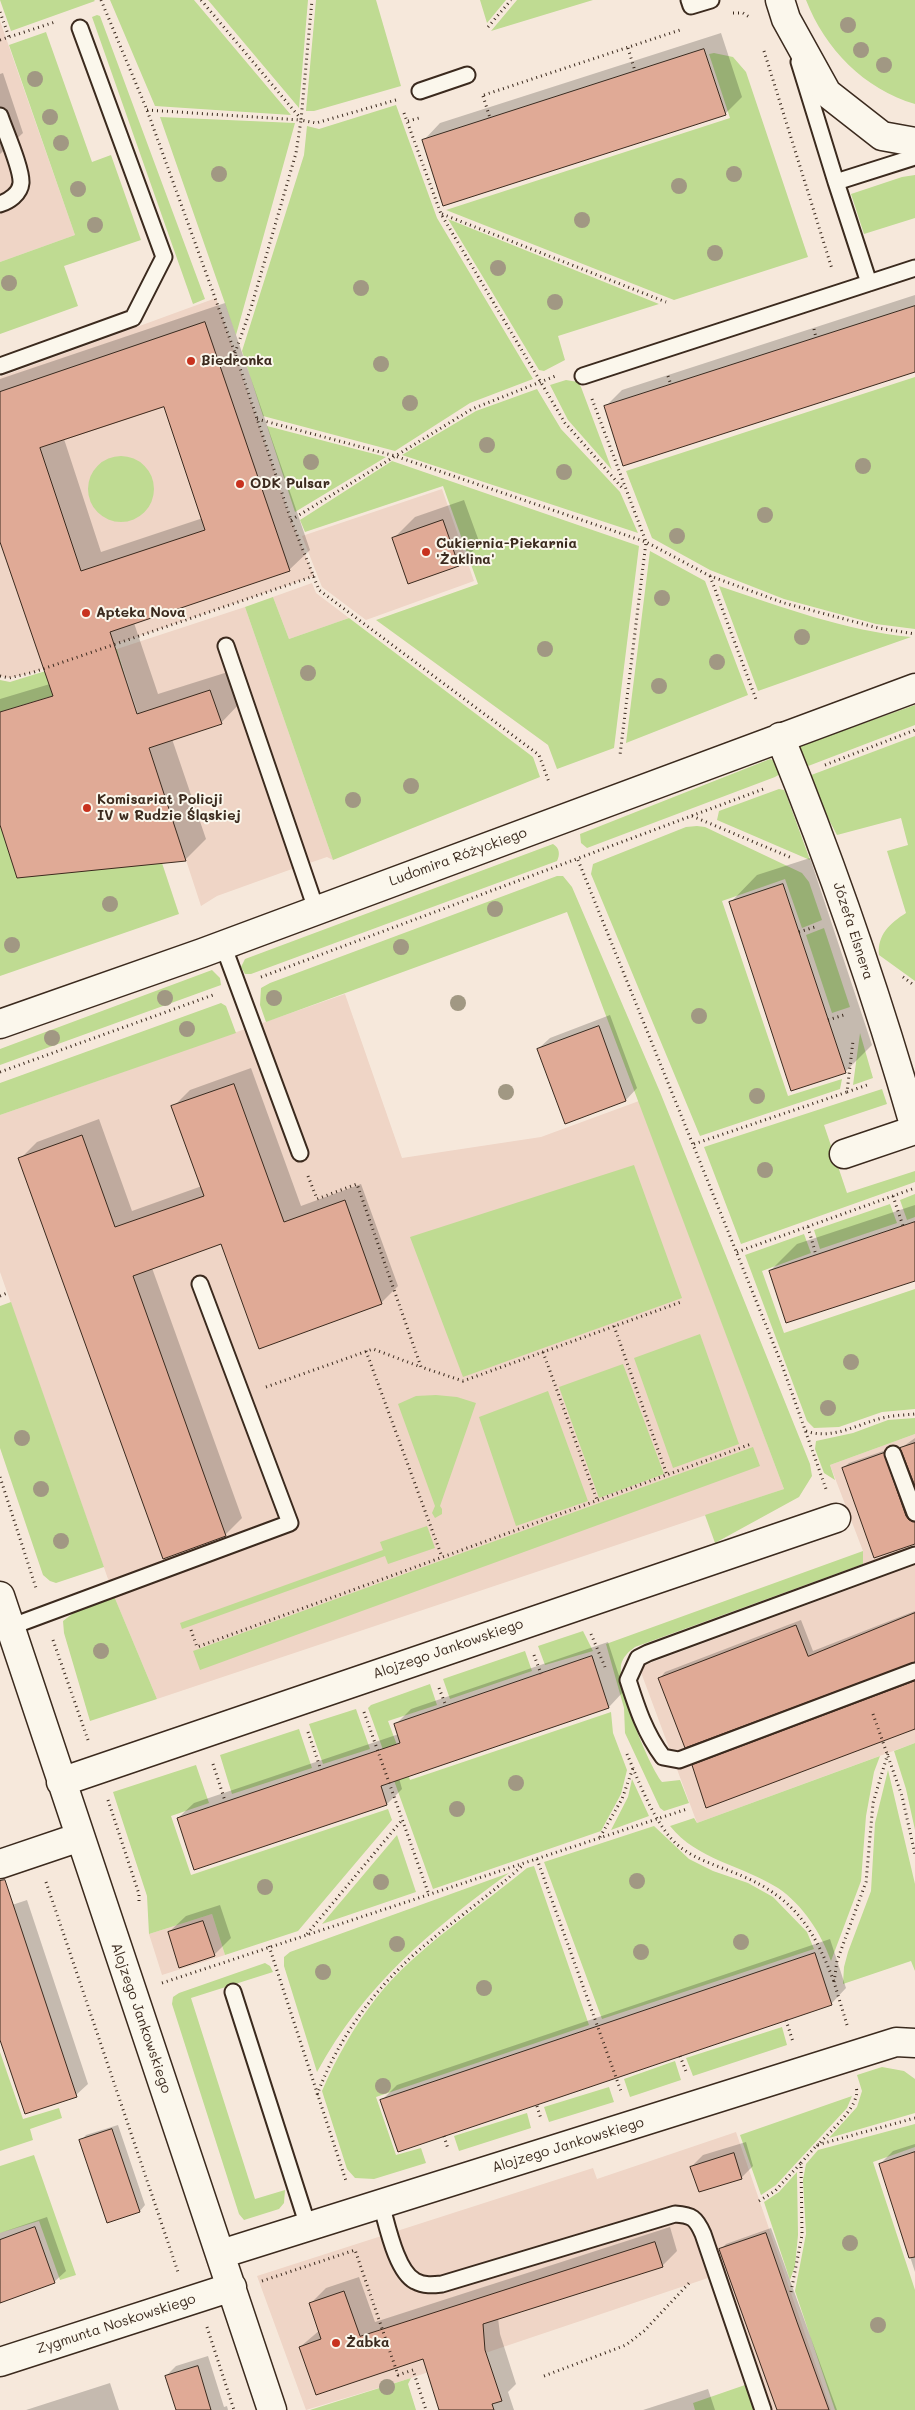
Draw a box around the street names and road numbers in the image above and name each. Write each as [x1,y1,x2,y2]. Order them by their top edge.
street label: Ludomira Różyckiego [387,824,529,890]
street label: Józefa Elsnera [829,880,877,982]
street label: Alojzego Jankowskiego [371,1615,525,1683]
street label: Alojzego Jankowskiego [107,1941,175,2095]
street label: Alojzego Jankowskiego [490,2114,646,2176]
street label: Zygmunta Noskowskiego [34,2290,198,2358]

